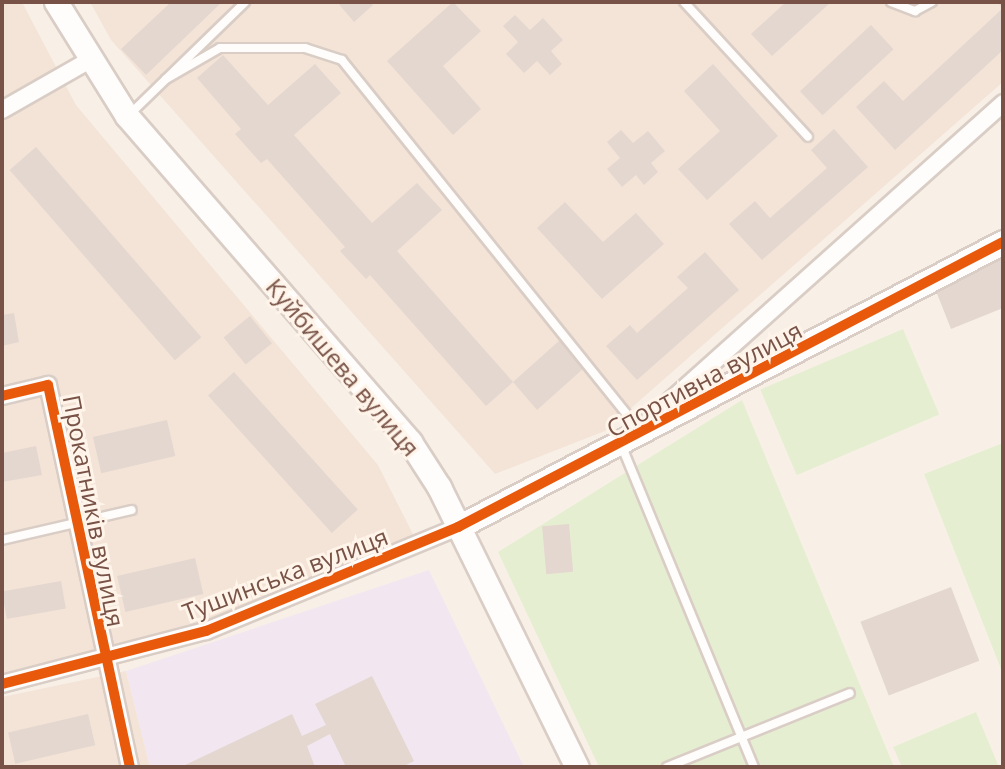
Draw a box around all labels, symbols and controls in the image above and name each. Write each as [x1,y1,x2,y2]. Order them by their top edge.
street label: Куйбишева вулиця [260,272,426,462]
street label: Спортивна вулиця [601,315,807,443]
street label: Прокатників вулиця [57,393,131,629]
street label: Тушинська вулиця [178,522,392,626]

